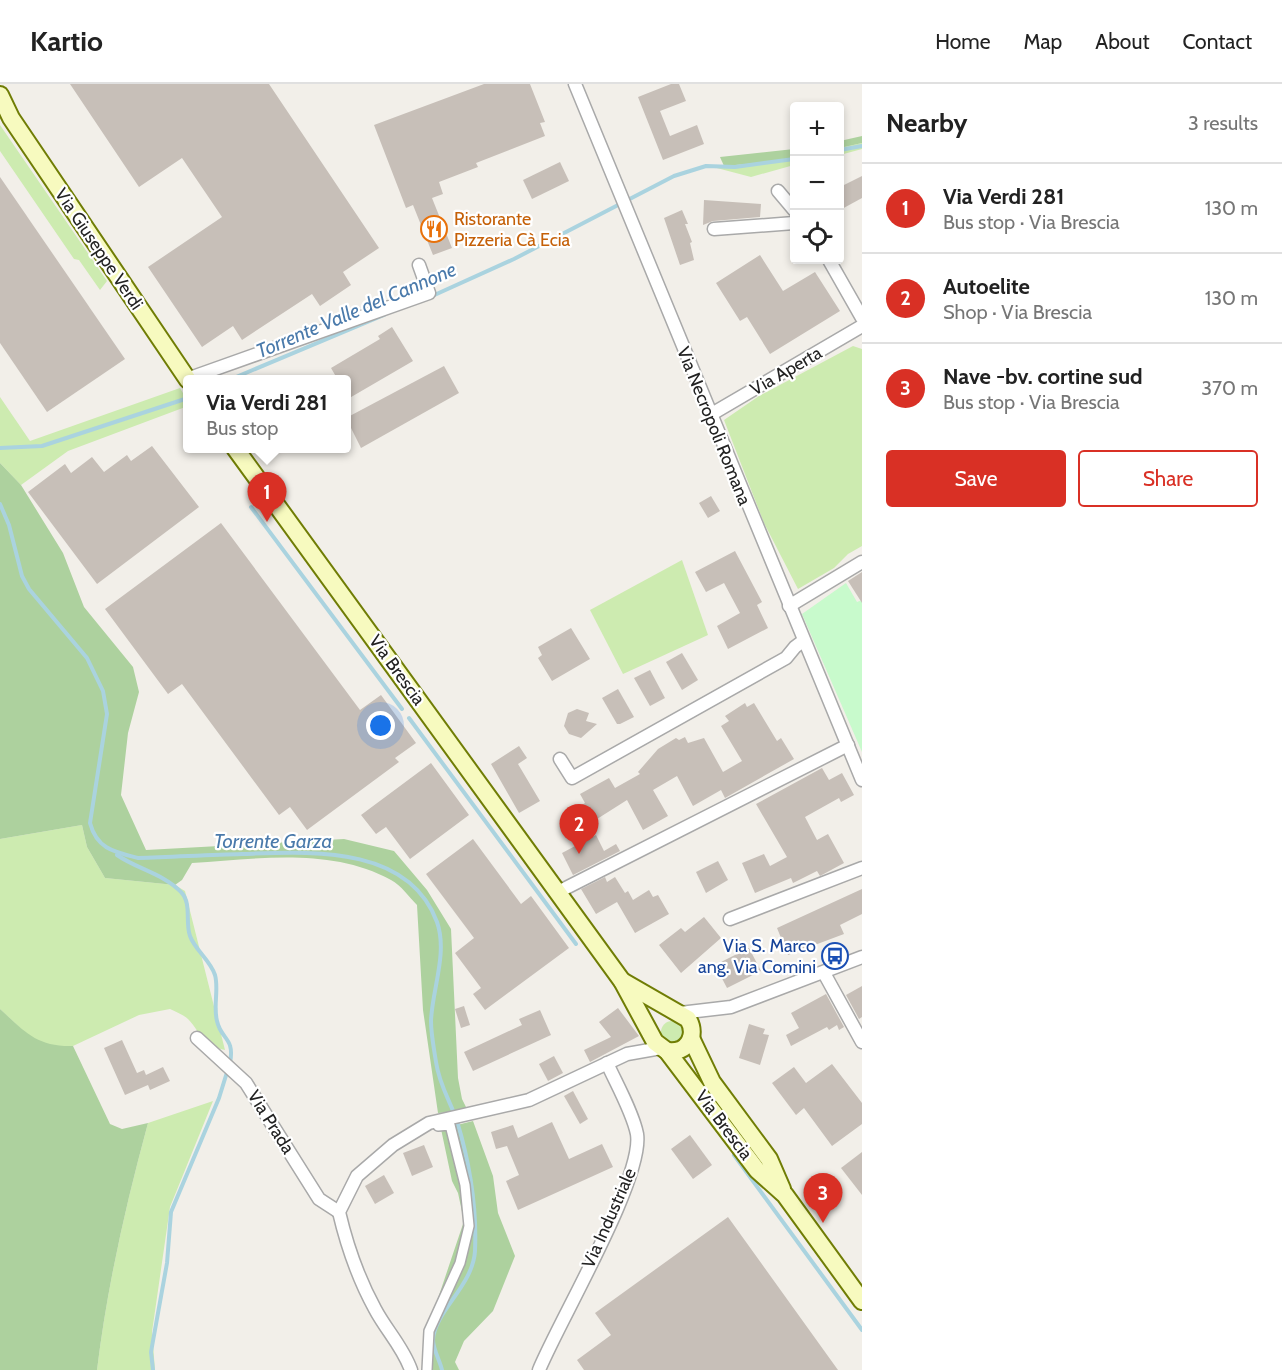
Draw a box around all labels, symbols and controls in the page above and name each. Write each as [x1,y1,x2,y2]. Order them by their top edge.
text: Kartio [30,24,103,58]
text: Home [935,29,991,54]
text: Map [1024,29,1062,54]
text: About [1095,29,1149,54]
text: Contact [1182,29,1252,54]
map controls [790,102,844,264]
button: + [790,102,844,156]
text: Nearby [886,107,967,139]
text: 3 results [1188,111,1258,135]
button: − [790,156,844,210]
text: Via Verdi 281 [943,183,1064,210]
street label: Via Giuseppe Verdi [50,184,148,314]
text: 1 [902,196,909,220]
text: 130 m [1205,196,1258,220]
place label: Ristorante Pizzeria Cà Ecia [454,208,571,251]
button: locate [790,210,844,264]
text: Bus stop · Via Brescia [943,210,1120,234]
restaurant icon: Ristorante Pizzeria Cà Ecia [419,214,449,244]
water label: Torrente Valle del Cannone [252,257,460,363]
text: Autoelite [943,273,1030,300]
text: 2 [900,286,911,310]
text: 130 m [1205,286,1258,310]
text: Shop · Via Brescia [943,300,1092,324]
street label: Via Aperta [746,342,826,400]
street label: Via Necropoli Romana [672,344,756,509]
text: Nave -bv. cortine sud [943,363,1143,390]
popup [183,375,351,453]
text: 3 [900,376,911,400]
text: 370 m [1201,376,1258,400]
text: Via Verdi 281 [206,389,328,416]
text: Bus stop · Via Brescia [943,390,1120,414]
text: Bus stop [206,416,278,440]
button: Save [886,450,1066,507]
button: Share [1078,450,1258,507]
pin: 1 [248,472,286,522]
street label: Via Brescia [364,630,430,710]
your location [366,711,395,740]
pin: 2 [560,804,598,854]
water label: Torrente Garza [214,829,332,853]
place label: Via S. Marco ang. Via Comini [698,935,816,978]
bus stop icon: Via S. Marco ang. Via Comini [820,941,850,971]
street label: Via Prada [243,1086,299,1158]
street label: Via Brescia [691,1086,758,1165]
street label: Via Industriale [577,1165,641,1271]
pin: 3 [804,1174,842,1223]

